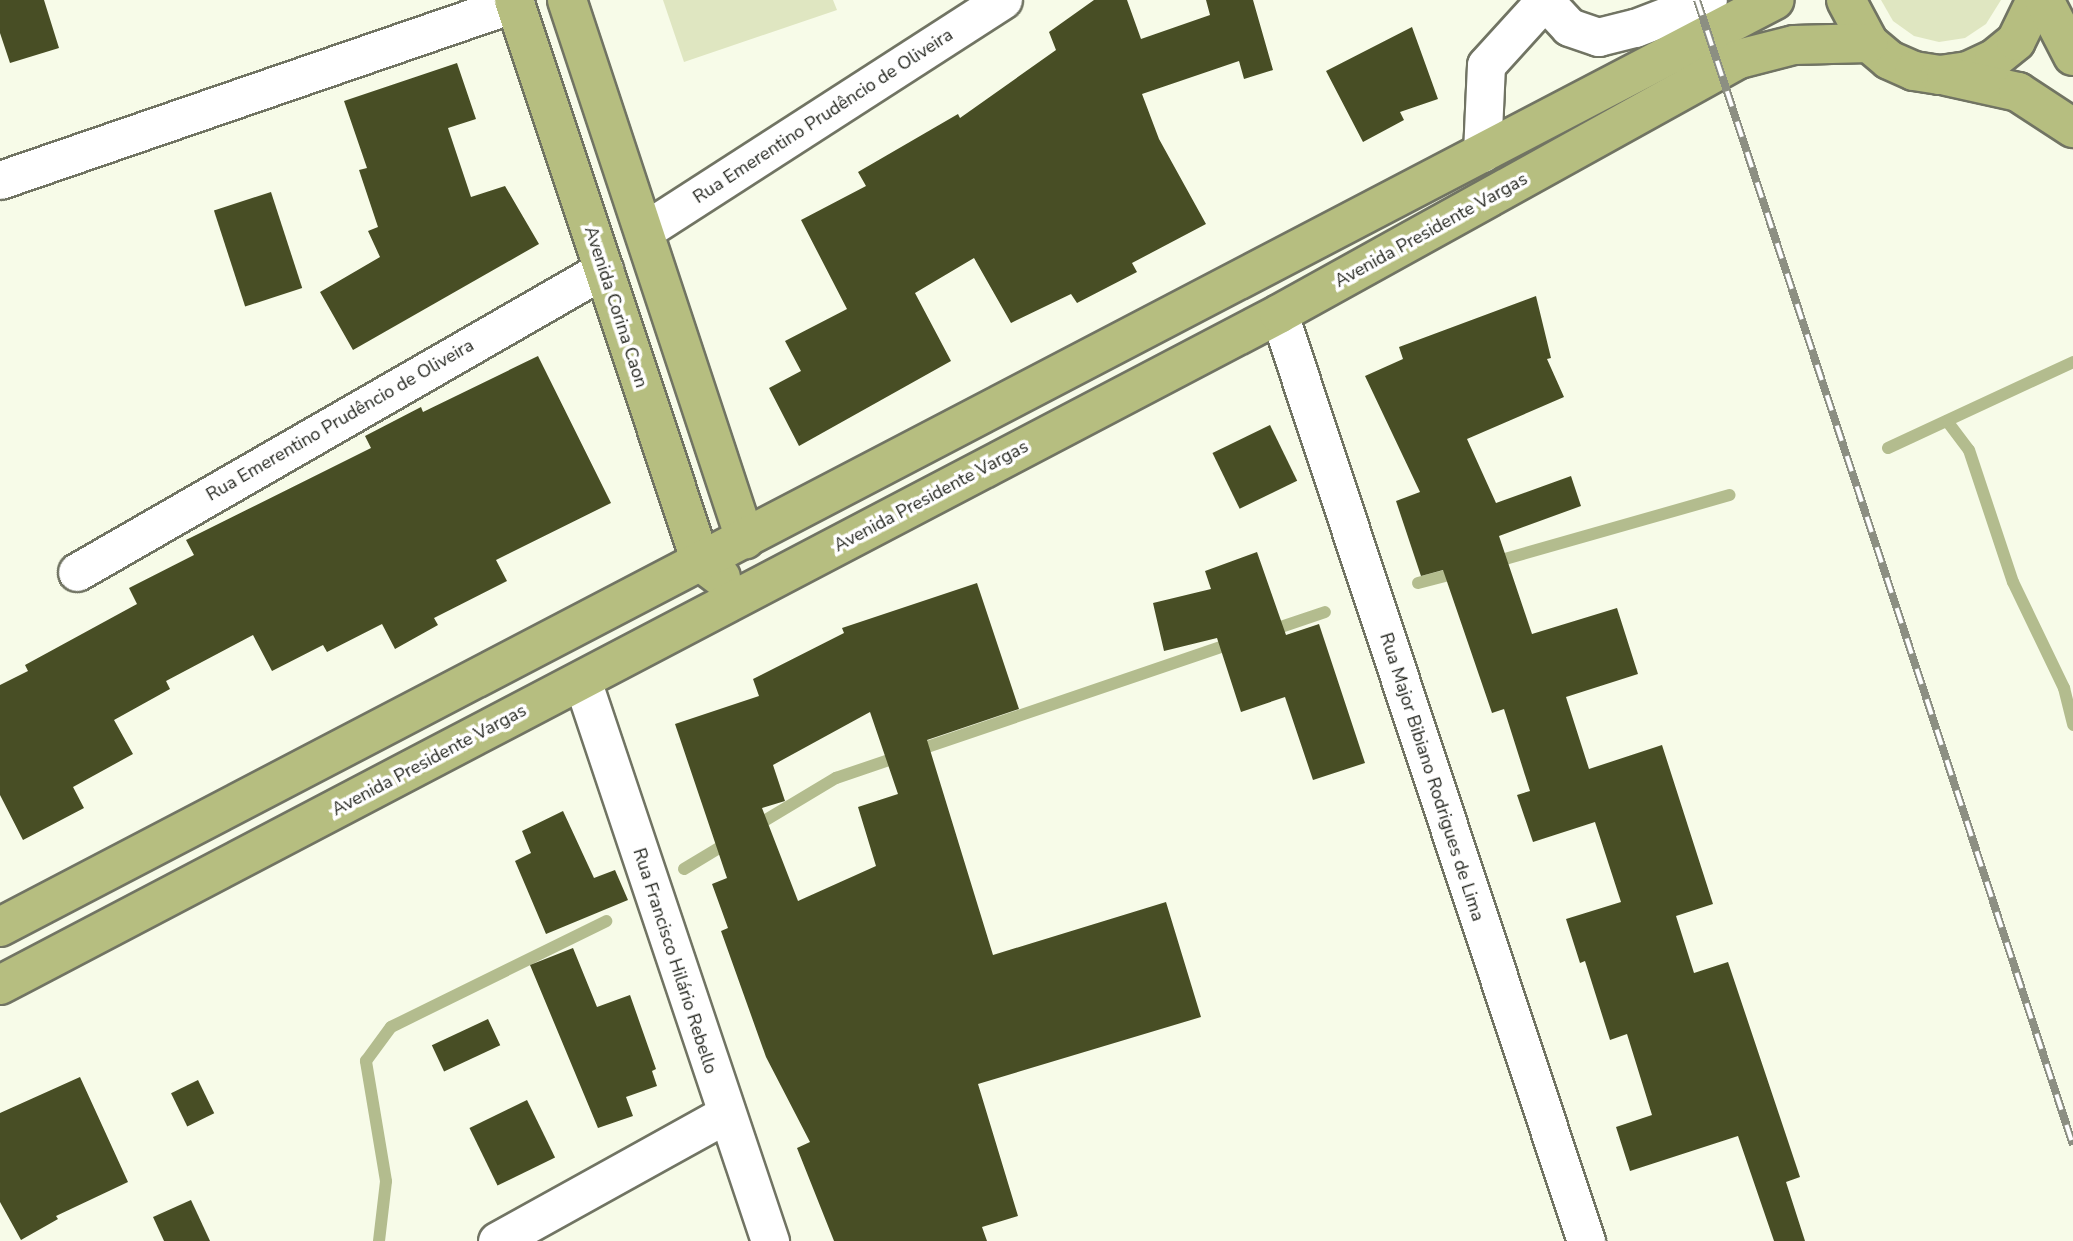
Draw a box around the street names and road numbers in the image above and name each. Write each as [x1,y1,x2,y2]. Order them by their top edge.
street label: Rua Emerentino Prudêncio de Oliveira [689,24,957,208]
street label: Avenida Presidente Vargas [1331,168,1531,292]
street label: Avenida Corina Caon [580,224,652,390]
street label: Rua Emerentino Prudêncio de Oliveira [202,334,478,506]
street label: Avenida Presidente Vargas [830,436,1032,556]
street label: Rua Major Bibiano Rodrigues de Lima [1375,630,1489,924]
street label: Avenida Presidente Vargas [328,700,530,820]
street label: Rua Francisco Hilário Rebello [628,845,722,1077]

